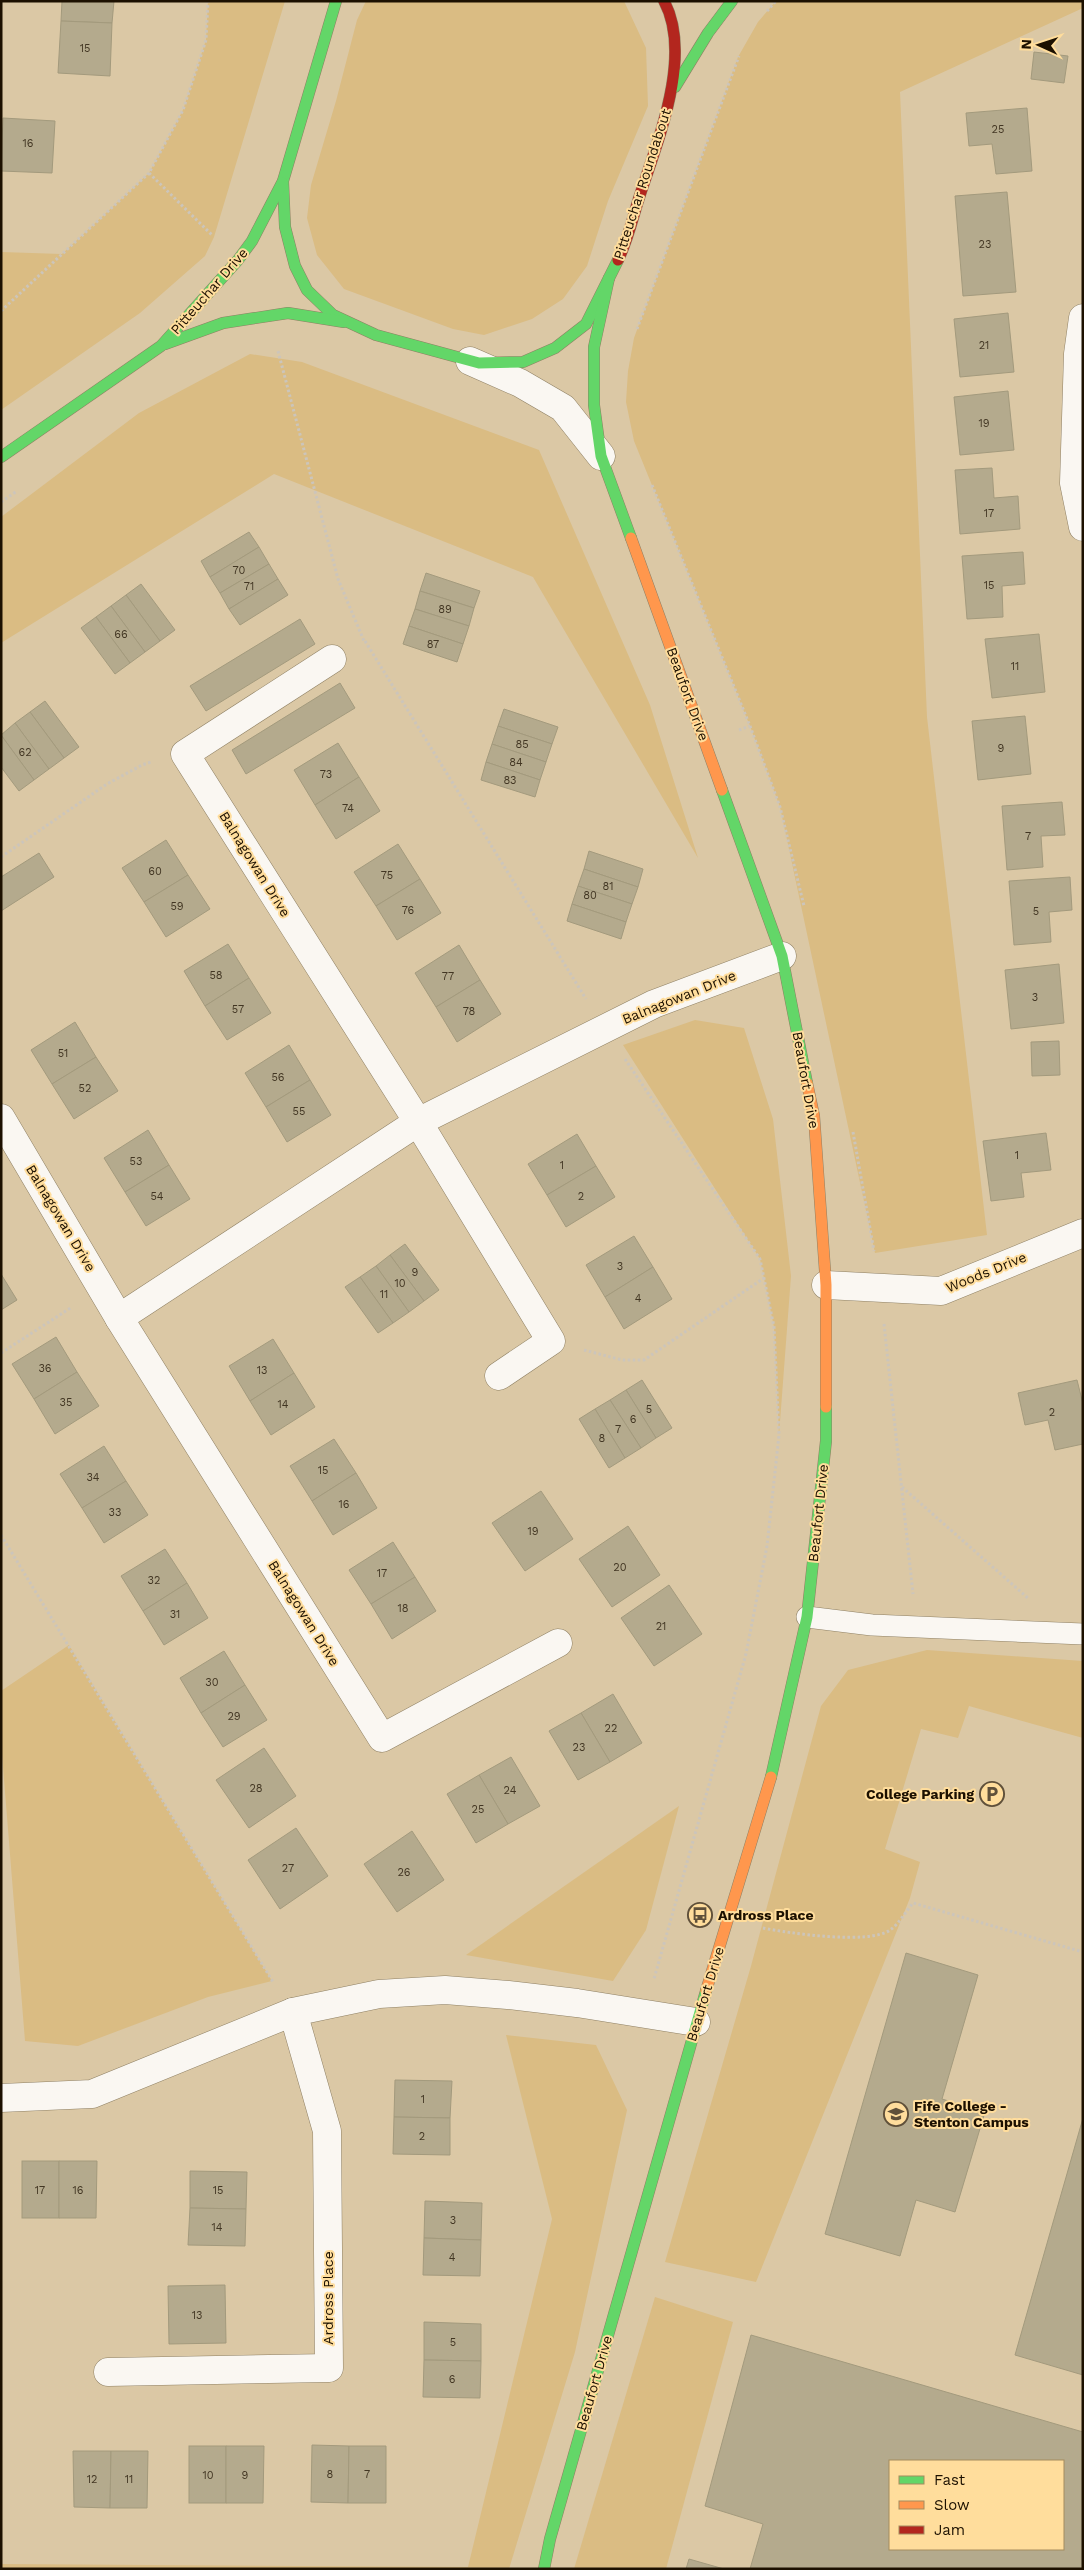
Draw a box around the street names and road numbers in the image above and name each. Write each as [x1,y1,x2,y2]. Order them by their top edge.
street label: Pitteuchar Roundabout [610,106,674,261]
street label: Pitteuchar Drive [167,245,251,337]
street label: Beaufort Drive [664,645,712,743]
street label: Balnagowan Drive [216,808,294,920]
street label: Balnagowan Drive [620,967,738,1027]
street label: Beaufort Drive [790,1030,822,1130]
street label: Balnagowan Drive [23,1162,99,1274]
street label: Woods Drive [943,1249,1029,1295]
street label: Beaufort Drive [805,1463,831,1563]
street label: Balnagowan Drive [265,1557,343,1669]
street label: Beaufort Drive [683,1945,727,2043]
street label: Ardross Place [320,2251,336,2345]
street label: Beaufort Drive [573,2334,615,2432]

